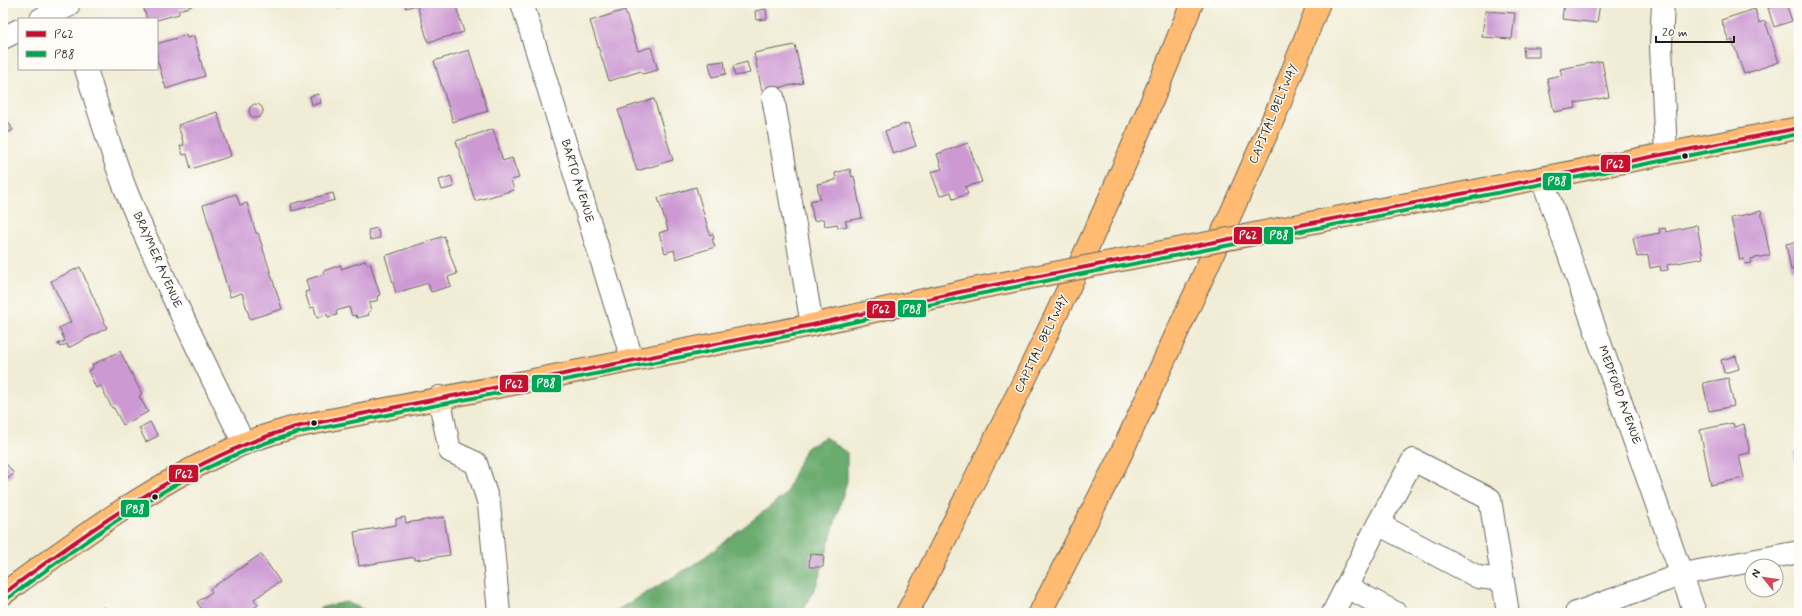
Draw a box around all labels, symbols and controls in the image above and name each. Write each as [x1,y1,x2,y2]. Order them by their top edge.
legend [18,18,158,70]
scale bar [1656,18,1734,44]
text: 20 m [1662,25,1688,41]
text: P62 [54,27,74,43]
text: P88 [54,47,75,63]
street label: CAPITAL BELTWAY [1246,61,1302,166]
street label: BARTO AVENUE [557,138,597,225]
unlabelled marker [1680,151,1690,161]
line badge: P62 [1600,154,1631,173]
text: P62 [1606,158,1624,172]
line badge: P88 [1542,172,1572,191]
text: P88 [1548,175,1566,189]
street label: BRAYMER AVENUE [129,210,185,311]
line badge: P62 [1233,226,1263,245]
line badge: P88 [1263,226,1294,245]
text: P62 [1239,229,1257,243]
text: P88 [1270,229,1288,243]
street label: CAPITAL BELTWAY [1011,292,1073,396]
line badge: P88 [897,299,927,318]
line badge: P62 [866,300,896,319]
text: P62 [872,303,890,317]
text: P88 [903,303,921,317]
street label: MEDFORD AVENUE [1594,344,1644,447]
line badge: P62 [499,374,529,393]
line badge: P88 [531,374,562,393]
text: P88 [537,377,555,391]
text: P62 [505,378,523,392]
unlabelled marker [309,418,319,428]
line badge: P62 [168,464,199,483]
text: P62 [175,468,193,482]
unlabelled marker [150,492,160,502]
line badge: P88 [120,499,150,518]
text: P88 [126,503,144,517]
north arrow [1744,558,1784,598]
text: N [1748,567,1764,580]

